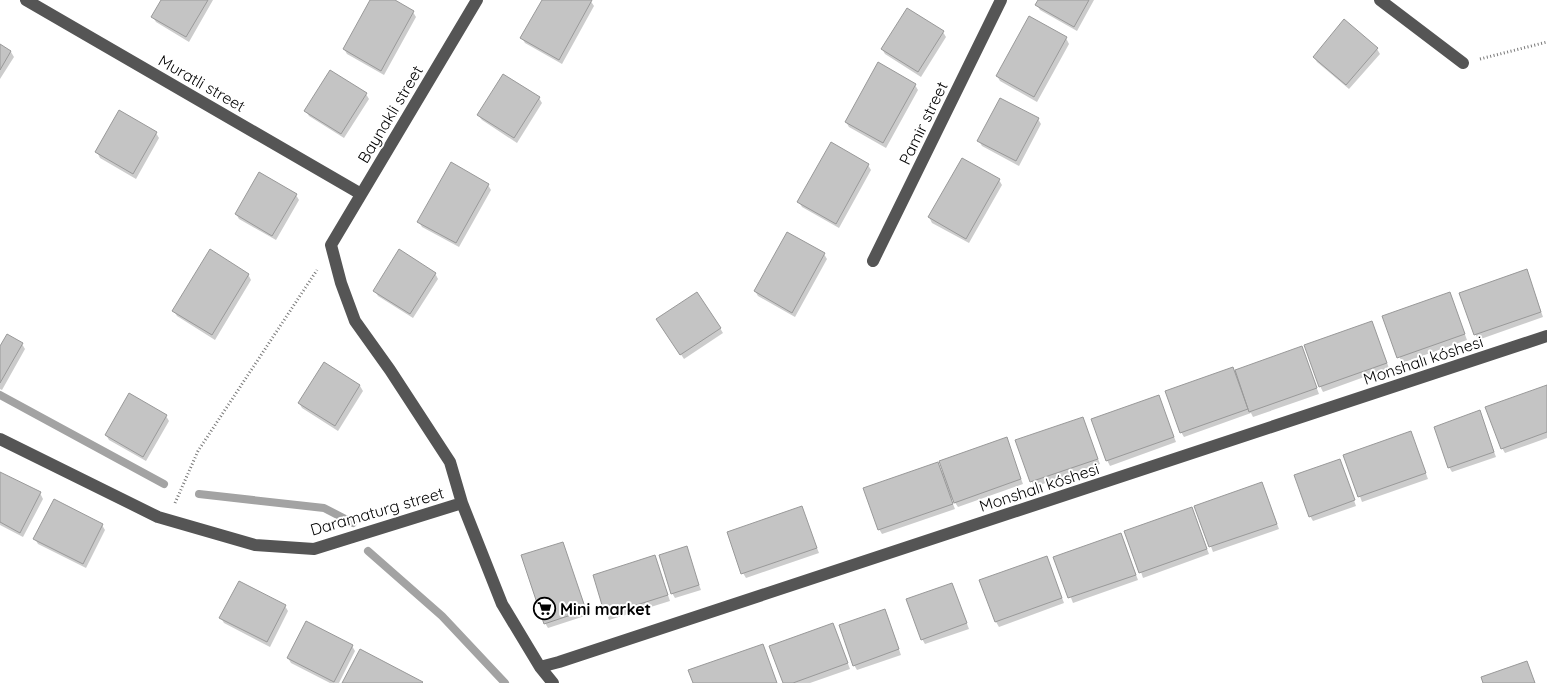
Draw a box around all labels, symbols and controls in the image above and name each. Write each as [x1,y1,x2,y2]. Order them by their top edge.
street label: Muratli street [155,50,249,116]
street label: Baynakli street [353,62,427,166]
street label: Pamir street [894,78,952,168]
street label: Monshalı kóshesi [1361,331,1485,389]
street label: Monshalı kóshesi [977,458,1101,516]
street label: Daramaturg street [308,482,446,540]
supermarket icon: Mini market [532,597,556,621]
place label: Mini market [560,599,651,619]

